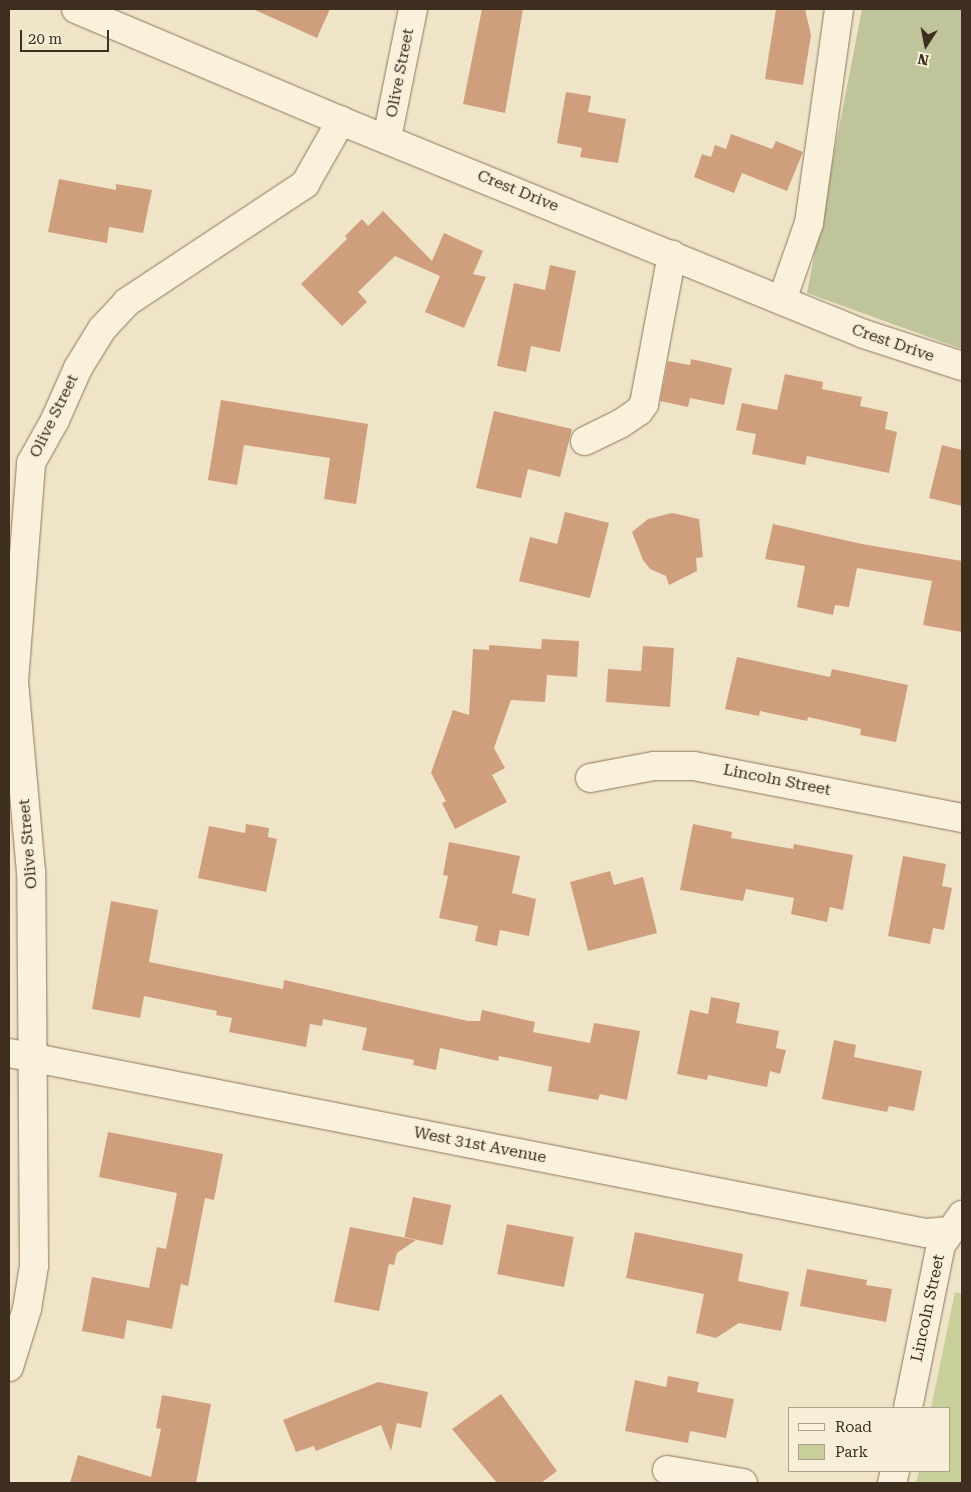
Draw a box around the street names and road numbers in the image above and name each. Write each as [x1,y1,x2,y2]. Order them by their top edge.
street label: Olive Street [382,27,418,119]
street label: Crest Drive [474,166,562,216]
street label: Crest Drive [849,320,937,366]
street label: Olive Street [26,371,82,461]
street label: Lincoln Street [722,760,832,800]
street label: Olive Street [14,798,42,890]
street label: West 31st Avenue [412,1123,548,1167]
street label: Lincoln Street [907,1253,949,1363]

